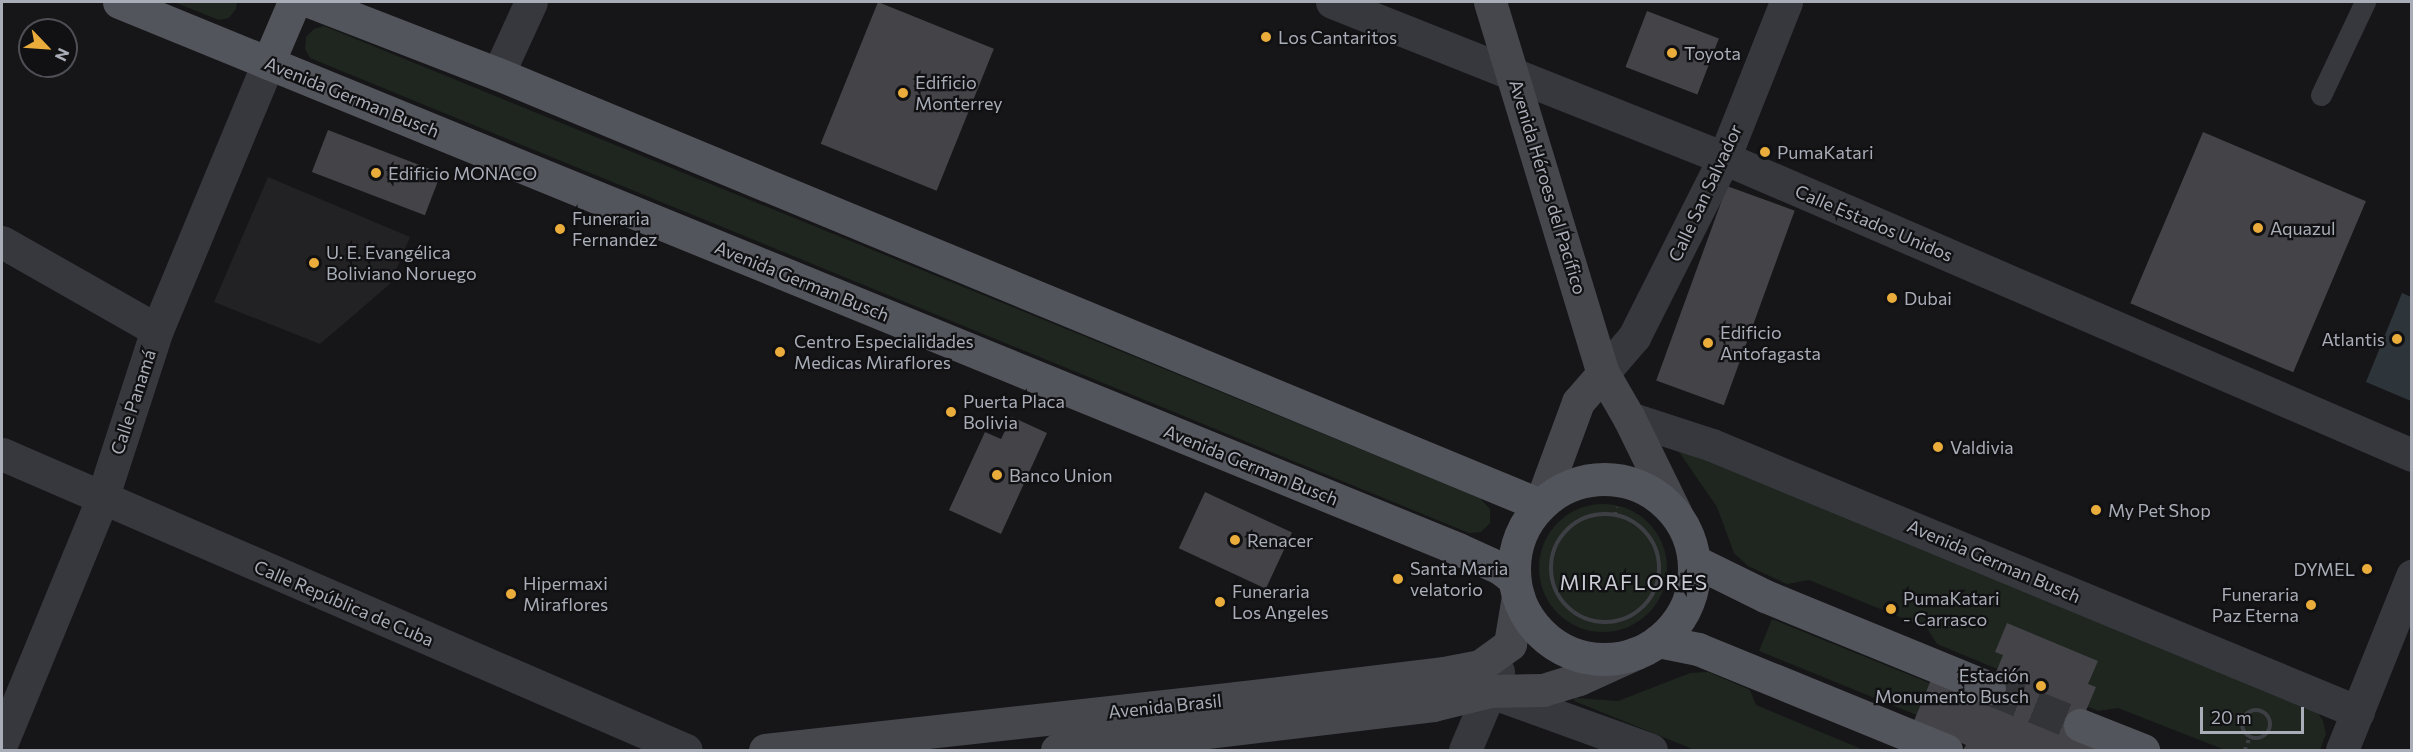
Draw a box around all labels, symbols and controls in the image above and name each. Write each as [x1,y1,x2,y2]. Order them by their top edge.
north arrow [18,18,78,78]
place label: Los Cantaritos [1278,26,1397,48]
marker: Los Cantaritos [1259,30,1273,44]
place label: Toyota [1684,42,1741,64]
text: N [52,46,74,64]
marker: Toyota [1665,46,1679,60]
street label: Avenida German Busch [262,52,442,142]
place label: Edificio Monterrey [915,72,1003,115]
street label: Avenida Héroes del Pacífico [1505,77,1591,297]
marker: Edificio Monterrey [896,86,910,100]
street label: Calle San Salvador [1664,121,1746,265]
place label: PumaKatari [1777,141,1874,163]
marker: PumaKatari [1758,145,1772,159]
place label: Edificio MONACO [388,162,537,184]
marker: Edificio MONACO [369,166,383,180]
street label: Calle Estados Unidos [1792,180,1956,266]
place label: Funeraria Fernandez [572,208,657,250]
place label: Aquazul [2270,217,2336,239]
marker: Aquazul [2251,221,2265,235]
marker: Funeraria Fernandez [553,222,567,236]
street label: Avenida German Busch [712,236,892,326]
place label: U. E. Evangélica Boliviano Noruego [326,242,477,284]
marker: U. E. Evangélica Boliviano Noruego [307,256,321,270]
place label: Dubai [1904,287,1952,309]
marker: Dubai [1885,291,1899,305]
place label: Edificio Antofagasta [1720,322,1821,364]
place label: Atlantis [2321,328,2385,350]
place label: Centro Especialidades Medicas Miraflores [794,331,974,374]
marker: Atlantis [2390,332,2404,346]
marker: Edificio Antofagasta [1701,336,1715,350]
marker: Centro Especialidades Medicas Miraflores [771,343,789,361]
street label: Calle Panamá [106,347,160,457]
place label: Puerta Placa Bolivia [963,391,1065,434]
marker: Puerta Placa Bolivia [944,405,958,419]
street label: Avenida German Busch [1161,420,1341,510]
place label: Valdivia [1950,436,2014,458]
marker: Valdivia [1931,440,1945,454]
place label: Banco Union [1009,464,1113,486]
marker: Banco Union [990,468,1004,482]
place label: My Pet Shop [2108,499,2211,521]
marker: My Pet Shop [2089,503,2103,517]
street label: Avenida German Busch [1904,515,2084,607]
place label: Renacer [1247,529,1313,551]
marker: Renacer [1228,533,1242,547]
street label: Calle República de Cuba [251,555,437,651]
place label: Santa Maria velatorio [1410,558,1508,600]
place label: DYMEL [2293,558,2355,580]
marker: DYMEL [2360,562,2374,576]
district label: MIRAFLORES [1559,569,1709,595]
marker: Santa Maria velatorio [1391,572,1405,586]
place label: Hipermaxi Miraflores [523,573,608,616]
place label: Funeraria Los Angeles [1232,581,1329,624]
place label: Funeraria Paz Eterna [2212,584,2299,626]
marker: Hipermaxi Miraflores [504,587,518,601]
place label: PumaKatari - Carrasco [1903,588,2000,630]
marker: Funeraria Los Angeles [1213,595,1227,609]
marker: Funeraria Paz Eterna [2304,598,2318,612]
marker: PumaKatari - Carrasco [1884,602,1898,616]
place label: Estación Monumento Busch [1875,665,2029,708]
marker: Estación Monumento Busch [2034,679,2048,693]
street label: Avenida Brasil [1107,689,1223,723]
scale bar [2203,695,2306,733]
text: 20 m [2211,706,2252,728]

